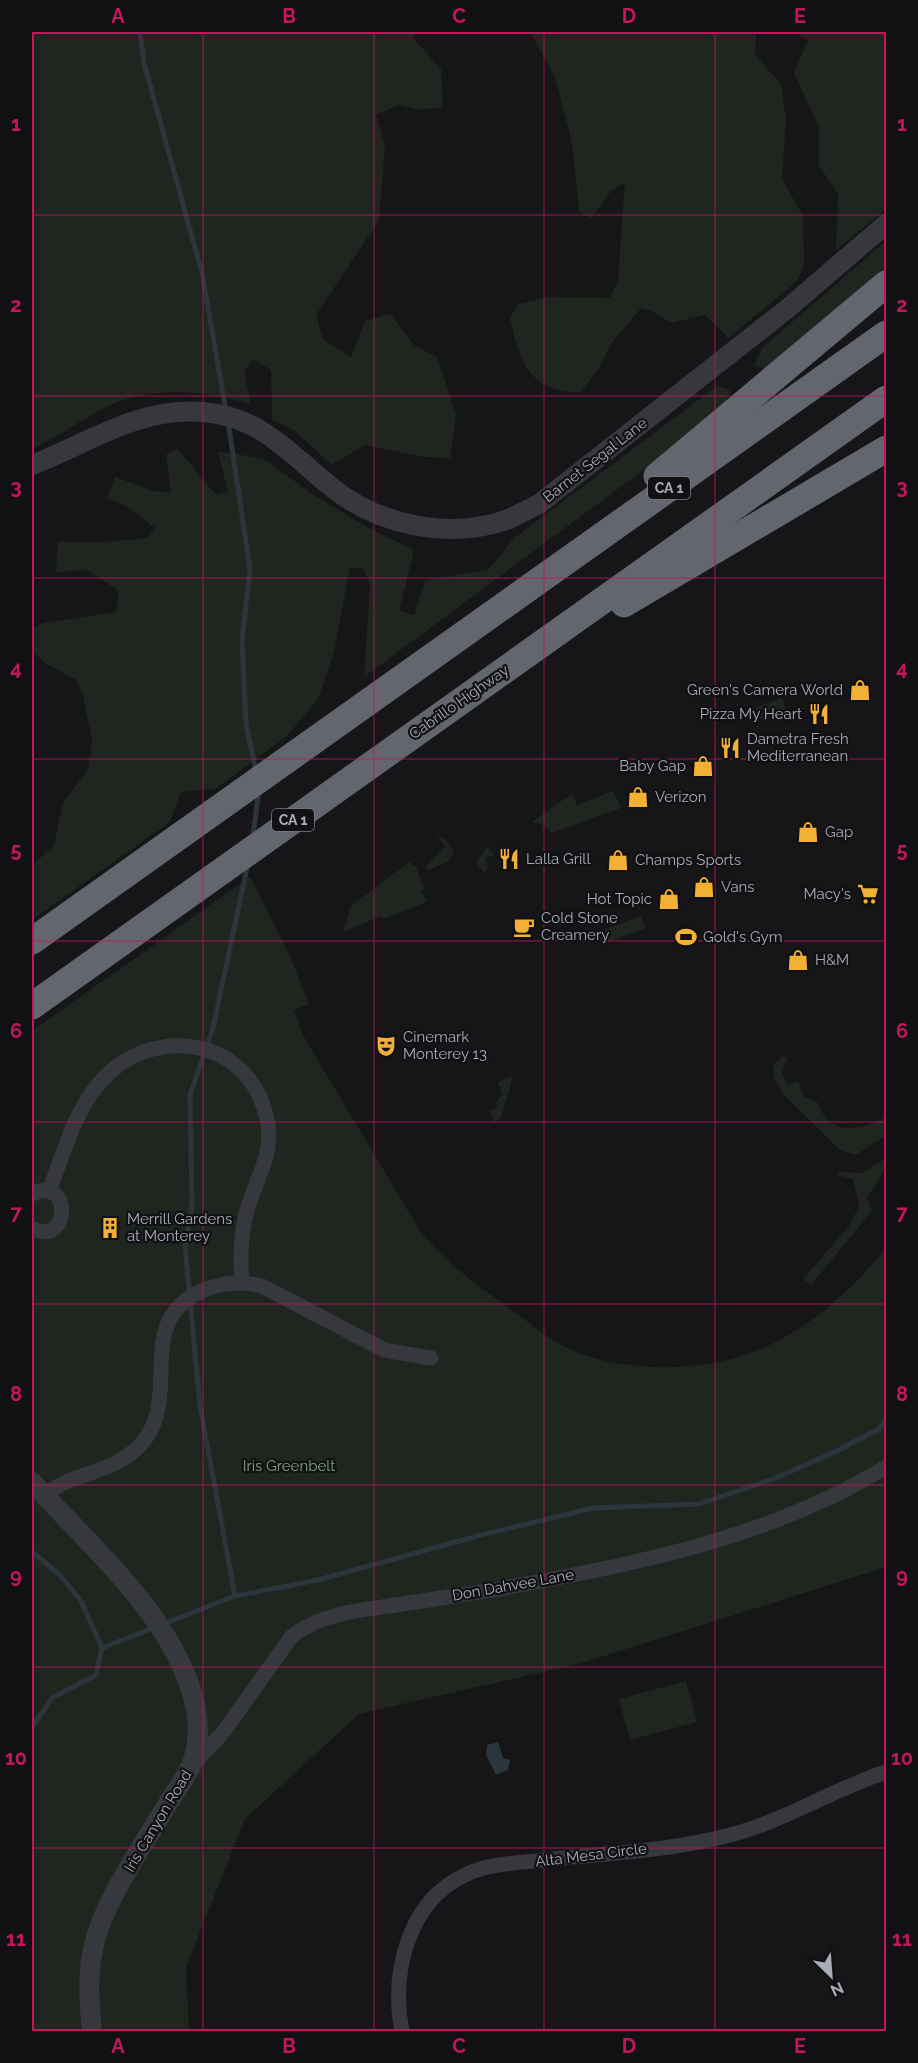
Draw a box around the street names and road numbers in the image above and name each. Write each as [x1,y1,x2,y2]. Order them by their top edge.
street label: Barnet Segal Lane [539,414,651,506]
road number: CA 1 [648,477,690,499]
street label: Cabrillo Highway [406,661,512,743]
road number: CA 1 [272,809,314,831]
street label: Don Dahvee Lane [451,1565,575,1605]
street label: Iris Canyon Road [120,1767,196,1875]
street label: Alta Mesa Circle [534,1839,648,1871]

